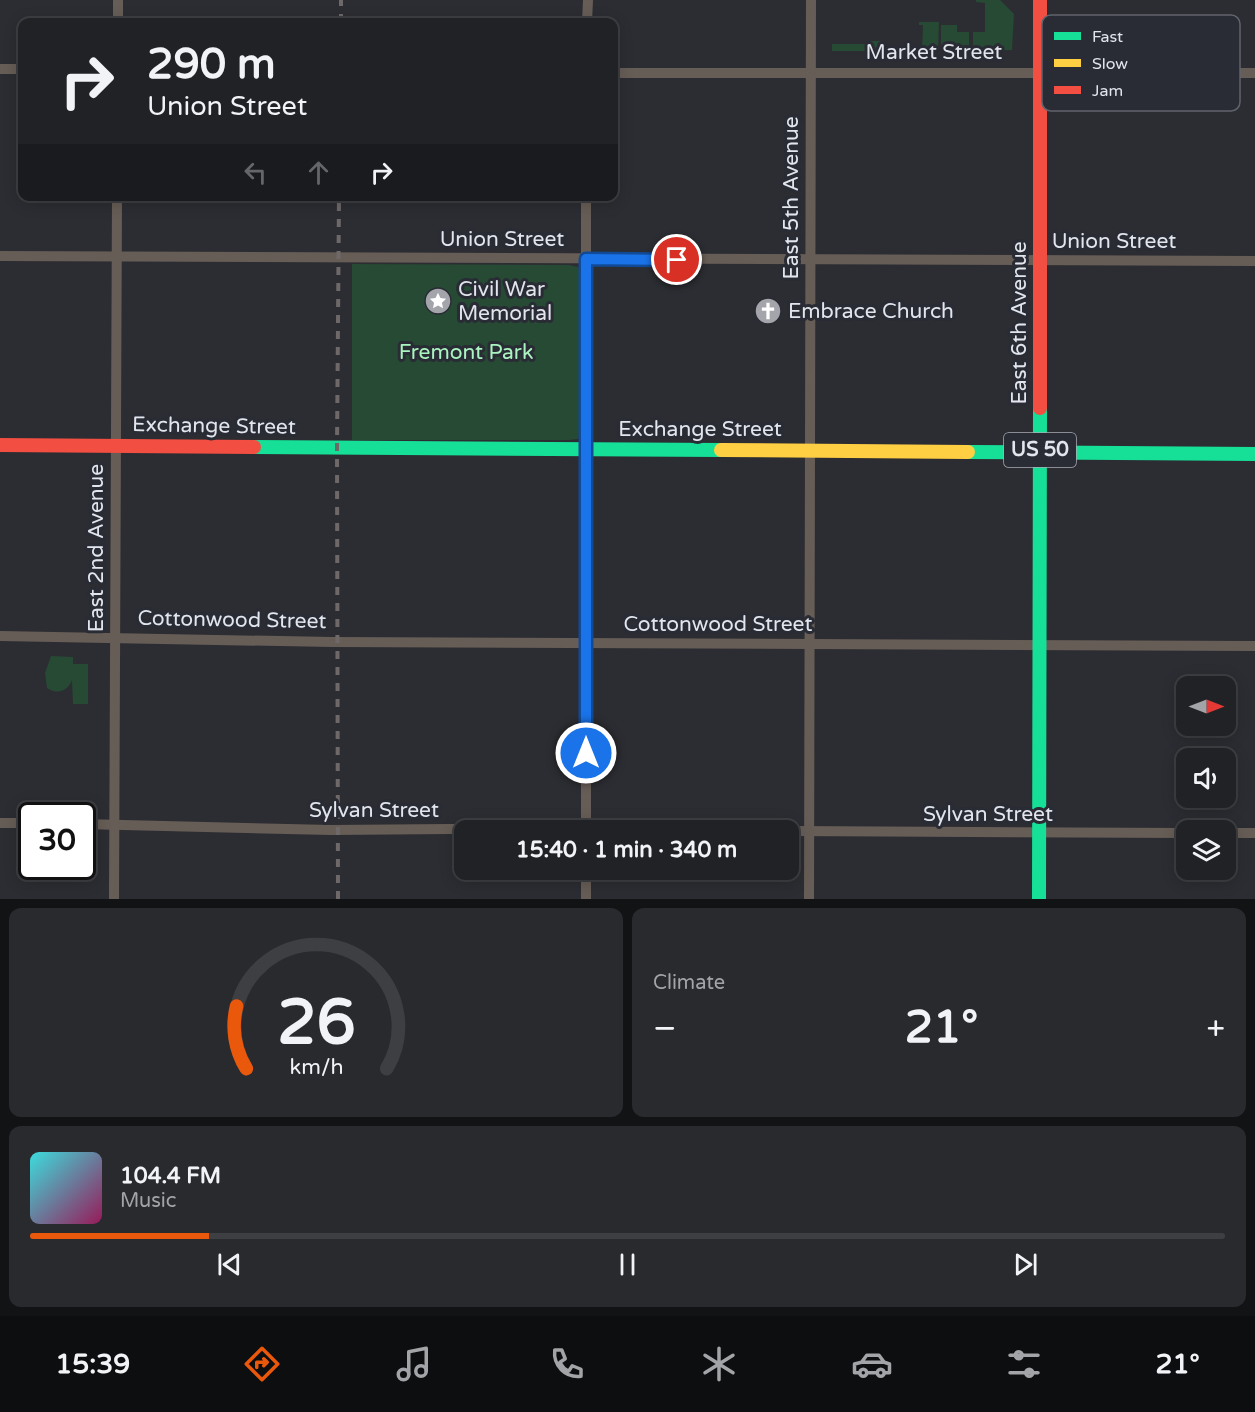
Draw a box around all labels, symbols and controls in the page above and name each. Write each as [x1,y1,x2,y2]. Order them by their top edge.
legend [1042,15,1240,111]
text: Fast [1092,27,1123,47]
text: 290 m [147,39,276,90]
street label: Market Street [866,40,1002,65]
icon: right [48,42,126,120]
text: Slow [1092,54,1128,74]
text: Jam [1092,81,1123,101]
text: Union Street [147,90,307,123]
street label: East 5th Avenue [779,116,804,280]
icon: left [239,156,272,189]
icon: ahead [302,156,335,189]
icon: right [365,156,398,189]
street label: Union Street [440,227,564,252]
street label: Union Street [1052,229,1176,254]
pin [651,234,702,285]
street label: East 6th Avenue [1007,241,1032,405]
icon: arrive [660,243,693,276]
place label: Civil War Memorial [458,277,552,326]
place icon: Civil War Memorial [423,286,453,316]
church icon: Embrace Church [753,296,783,326]
place label: Embrace Church [788,299,954,324]
park label: Fremont Park [399,340,533,365]
street label: Exchange Street [132,412,296,440]
street label: Exchange Street [618,417,782,442]
road number: US 50 [1004,433,1076,467]
street label: East 2nd Avenue [84,464,109,632]
street label: Cottonwood Street [137,606,327,634]
street label: Cottonwood Street [624,612,812,637]
north arrow [1176,676,1236,736]
map controls [1176,676,1236,880]
position arrow [554,721,618,785]
button: sound [1176,748,1236,808]
street label: Sylvan Street [309,798,439,823]
speed limit sign: 30 [18,802,96,880]
street label: Sylvan Street [923,802,1053,827]
button: layers [1176,820,1236,880]
text: 15:40 · 1 min · 340 m [516,837,737,863]
text: Climate [653,971,725,995]
text: 26 [277,986,355,1061]
text: 21° [905,1001,978,1055]
text: − [653,1009,677,1048]
text: + [1206,1009,1225,1048]
text: km/h [289,1055,343,1081]
text: 104.4 FM [120,1163,221,1189]
text: Music [120,1189,176,1213]
icon: previous [213,1248,246,1281]
icon: pause [611,1248,644,1281]
icon: next [1009,1248,1042,1281]
icon: directions [241,1343,283,1385]
icon: music [393,1343,435,1385]
icon: phone [546,1343,588,1385]
icon: climate [698,1343,740,1385]
icon: car [851,1343,893,1385]
icon: filters [1003,1343,1045,1385]
text: 15:39 [55,1348,130,1381]
text: 21° [1156,1348,1200,1381]

